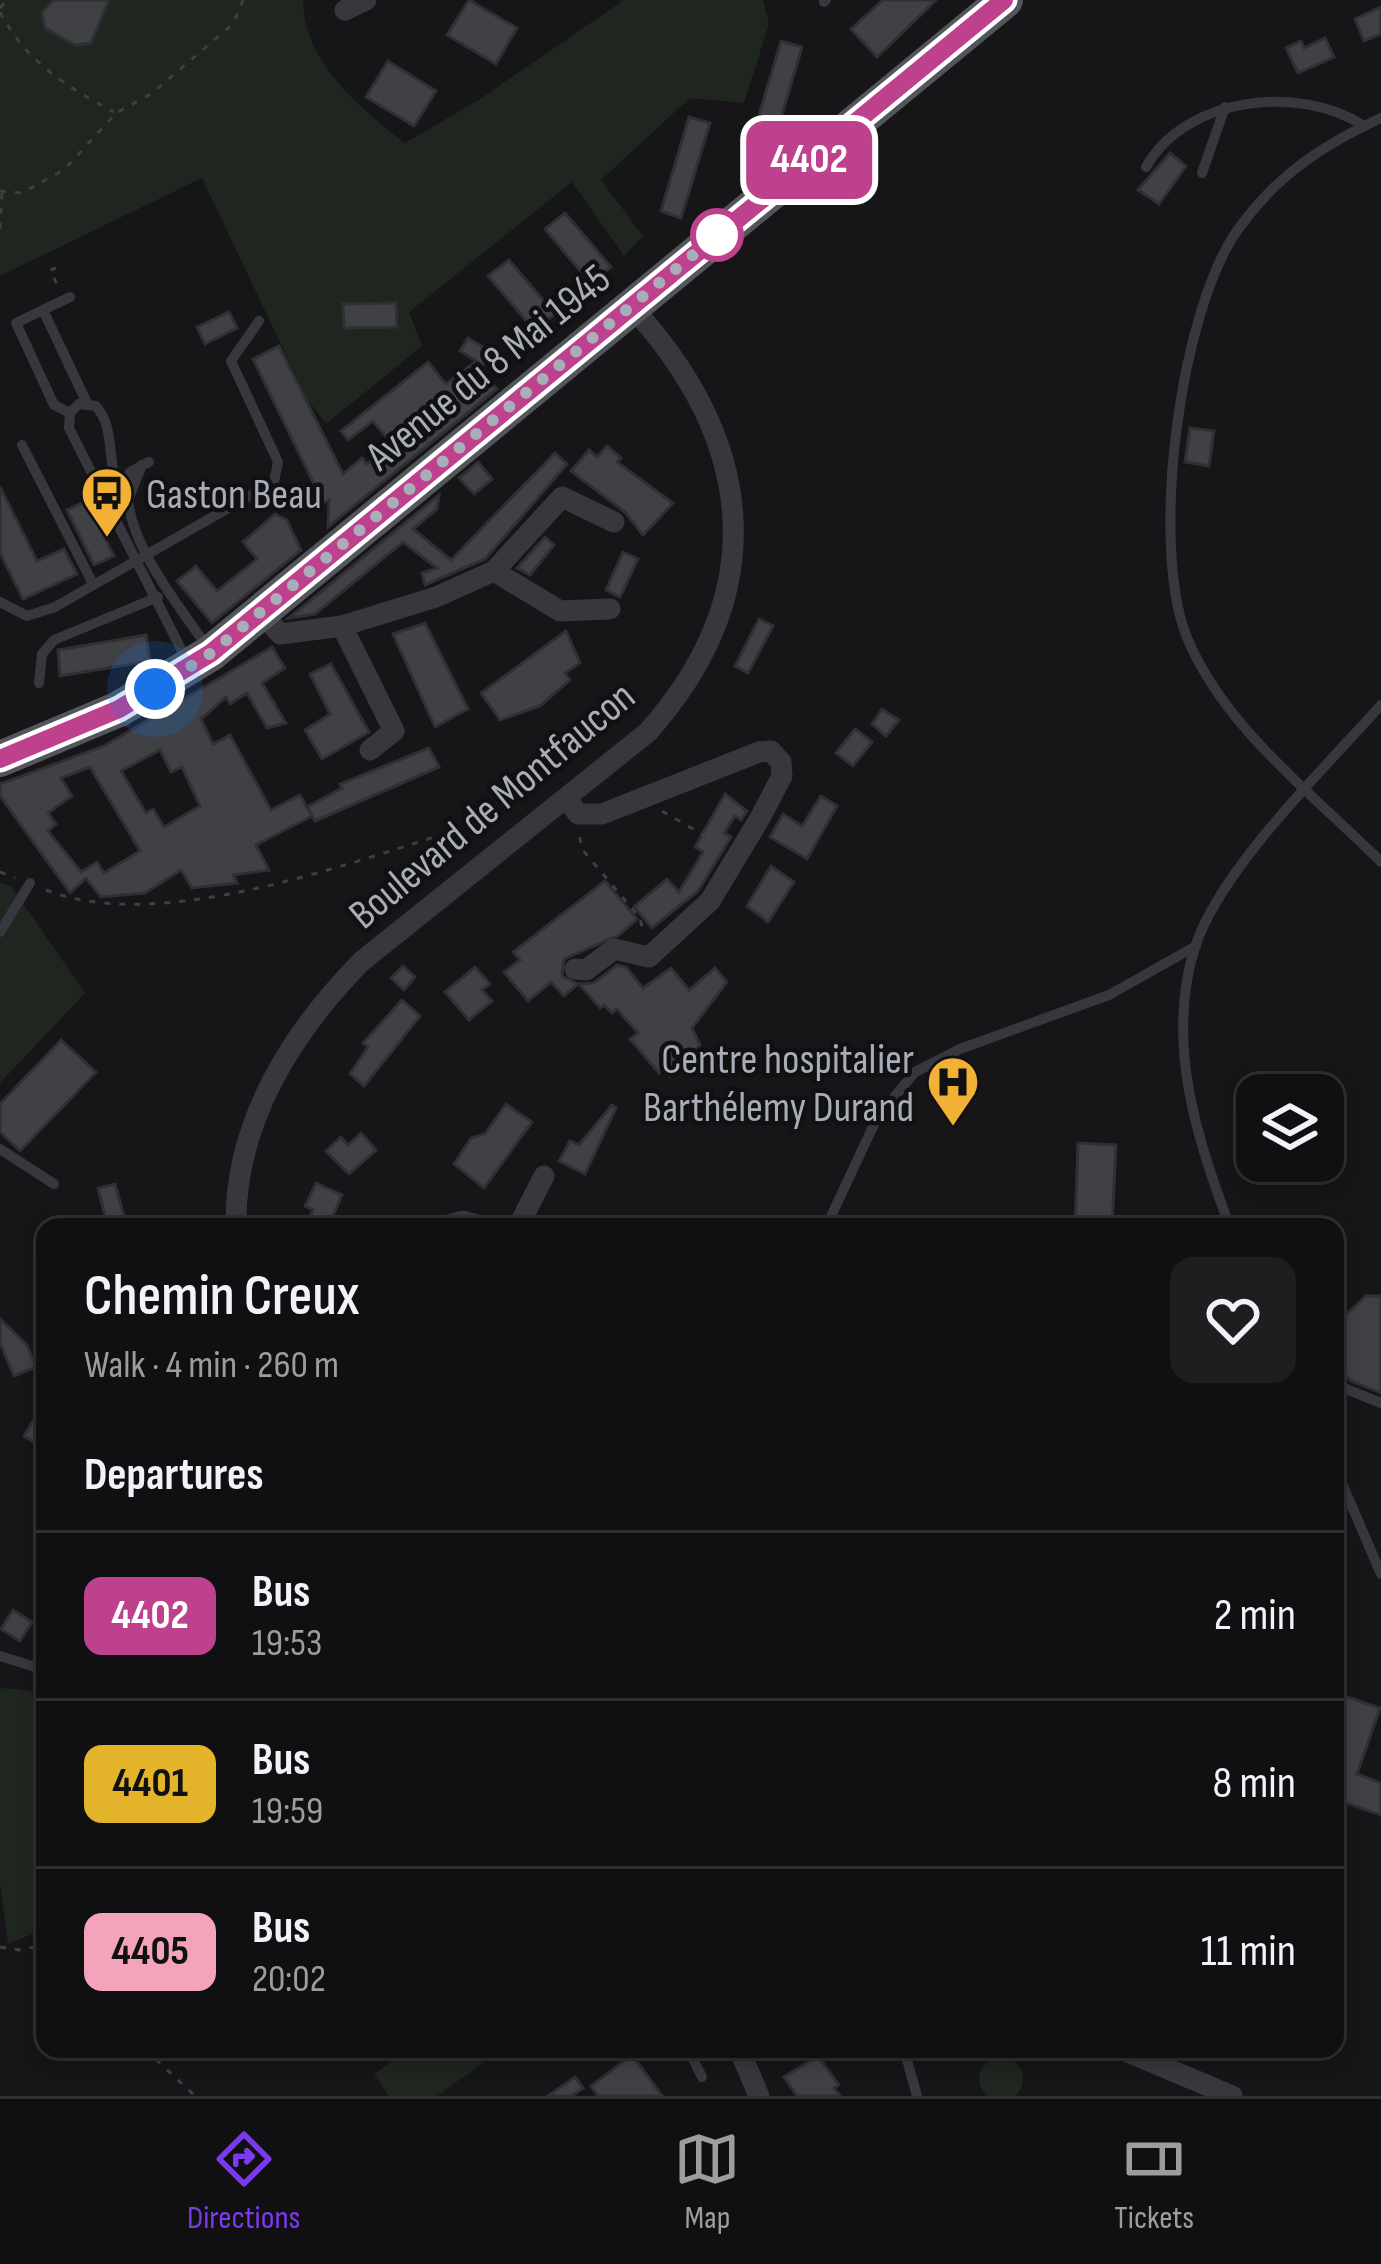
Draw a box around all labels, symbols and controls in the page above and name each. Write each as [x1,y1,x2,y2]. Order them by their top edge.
line badge: 4402 [725,121,893,199]
text: 4402 [770,134,848,185]
unlabelled marker [692,210,742,260]
street label: Avenue du 8 Mai 1945 [355,254,621,483]
bus stop icon: Gaston Beau [79,465,135,539]
place label: Gaston Beau [146,470,322,521]
your location [125,659,185,719]
street label: Boulevard de Montfaucon [339,671,646,940]
place label: Centre hospitalier Barthélemy Durand [643,1035,914,1134]
hospital icon: Centre hospitalier Barthélemy Durand [925,1054,981,1128]
map controls [1236,1074,1344,1182]
button: layers [1236,1074,1344,1182]
button: heart [1170,1257,1296,1383]
text: Chemin Creux [84,1263,359,1331]
text: Walk · 4 min · 260 m [84,1342,339,1389]
text: Departures [84,1448,263,1503]
text: Bus [252,1565,310,1620]
text: 2 min [1214,1588,1296,1643]
text: 4402 [111,1590,189,1641]
text: 19:53 [252,1620,322,1667]
text: Bus [252,1733,310,1788]
text: 8 min [1213,1756,1296,1811]
text: 4401 [112,1758,188,1809]
text: 19:59 [252,1788,323,1835]
text: Bus [252,1901,310,1956]
text: 11 min [1201,1924,1296,1979]
text: 4405 [111,1926,189,1977]
text: 20:02 [252,1956,326,2003]
tab: Directions [187,2126,300,2238]
tab: Map [674,2126,740,2238]
tab: Tickets [1114,2126,1194,2238]

